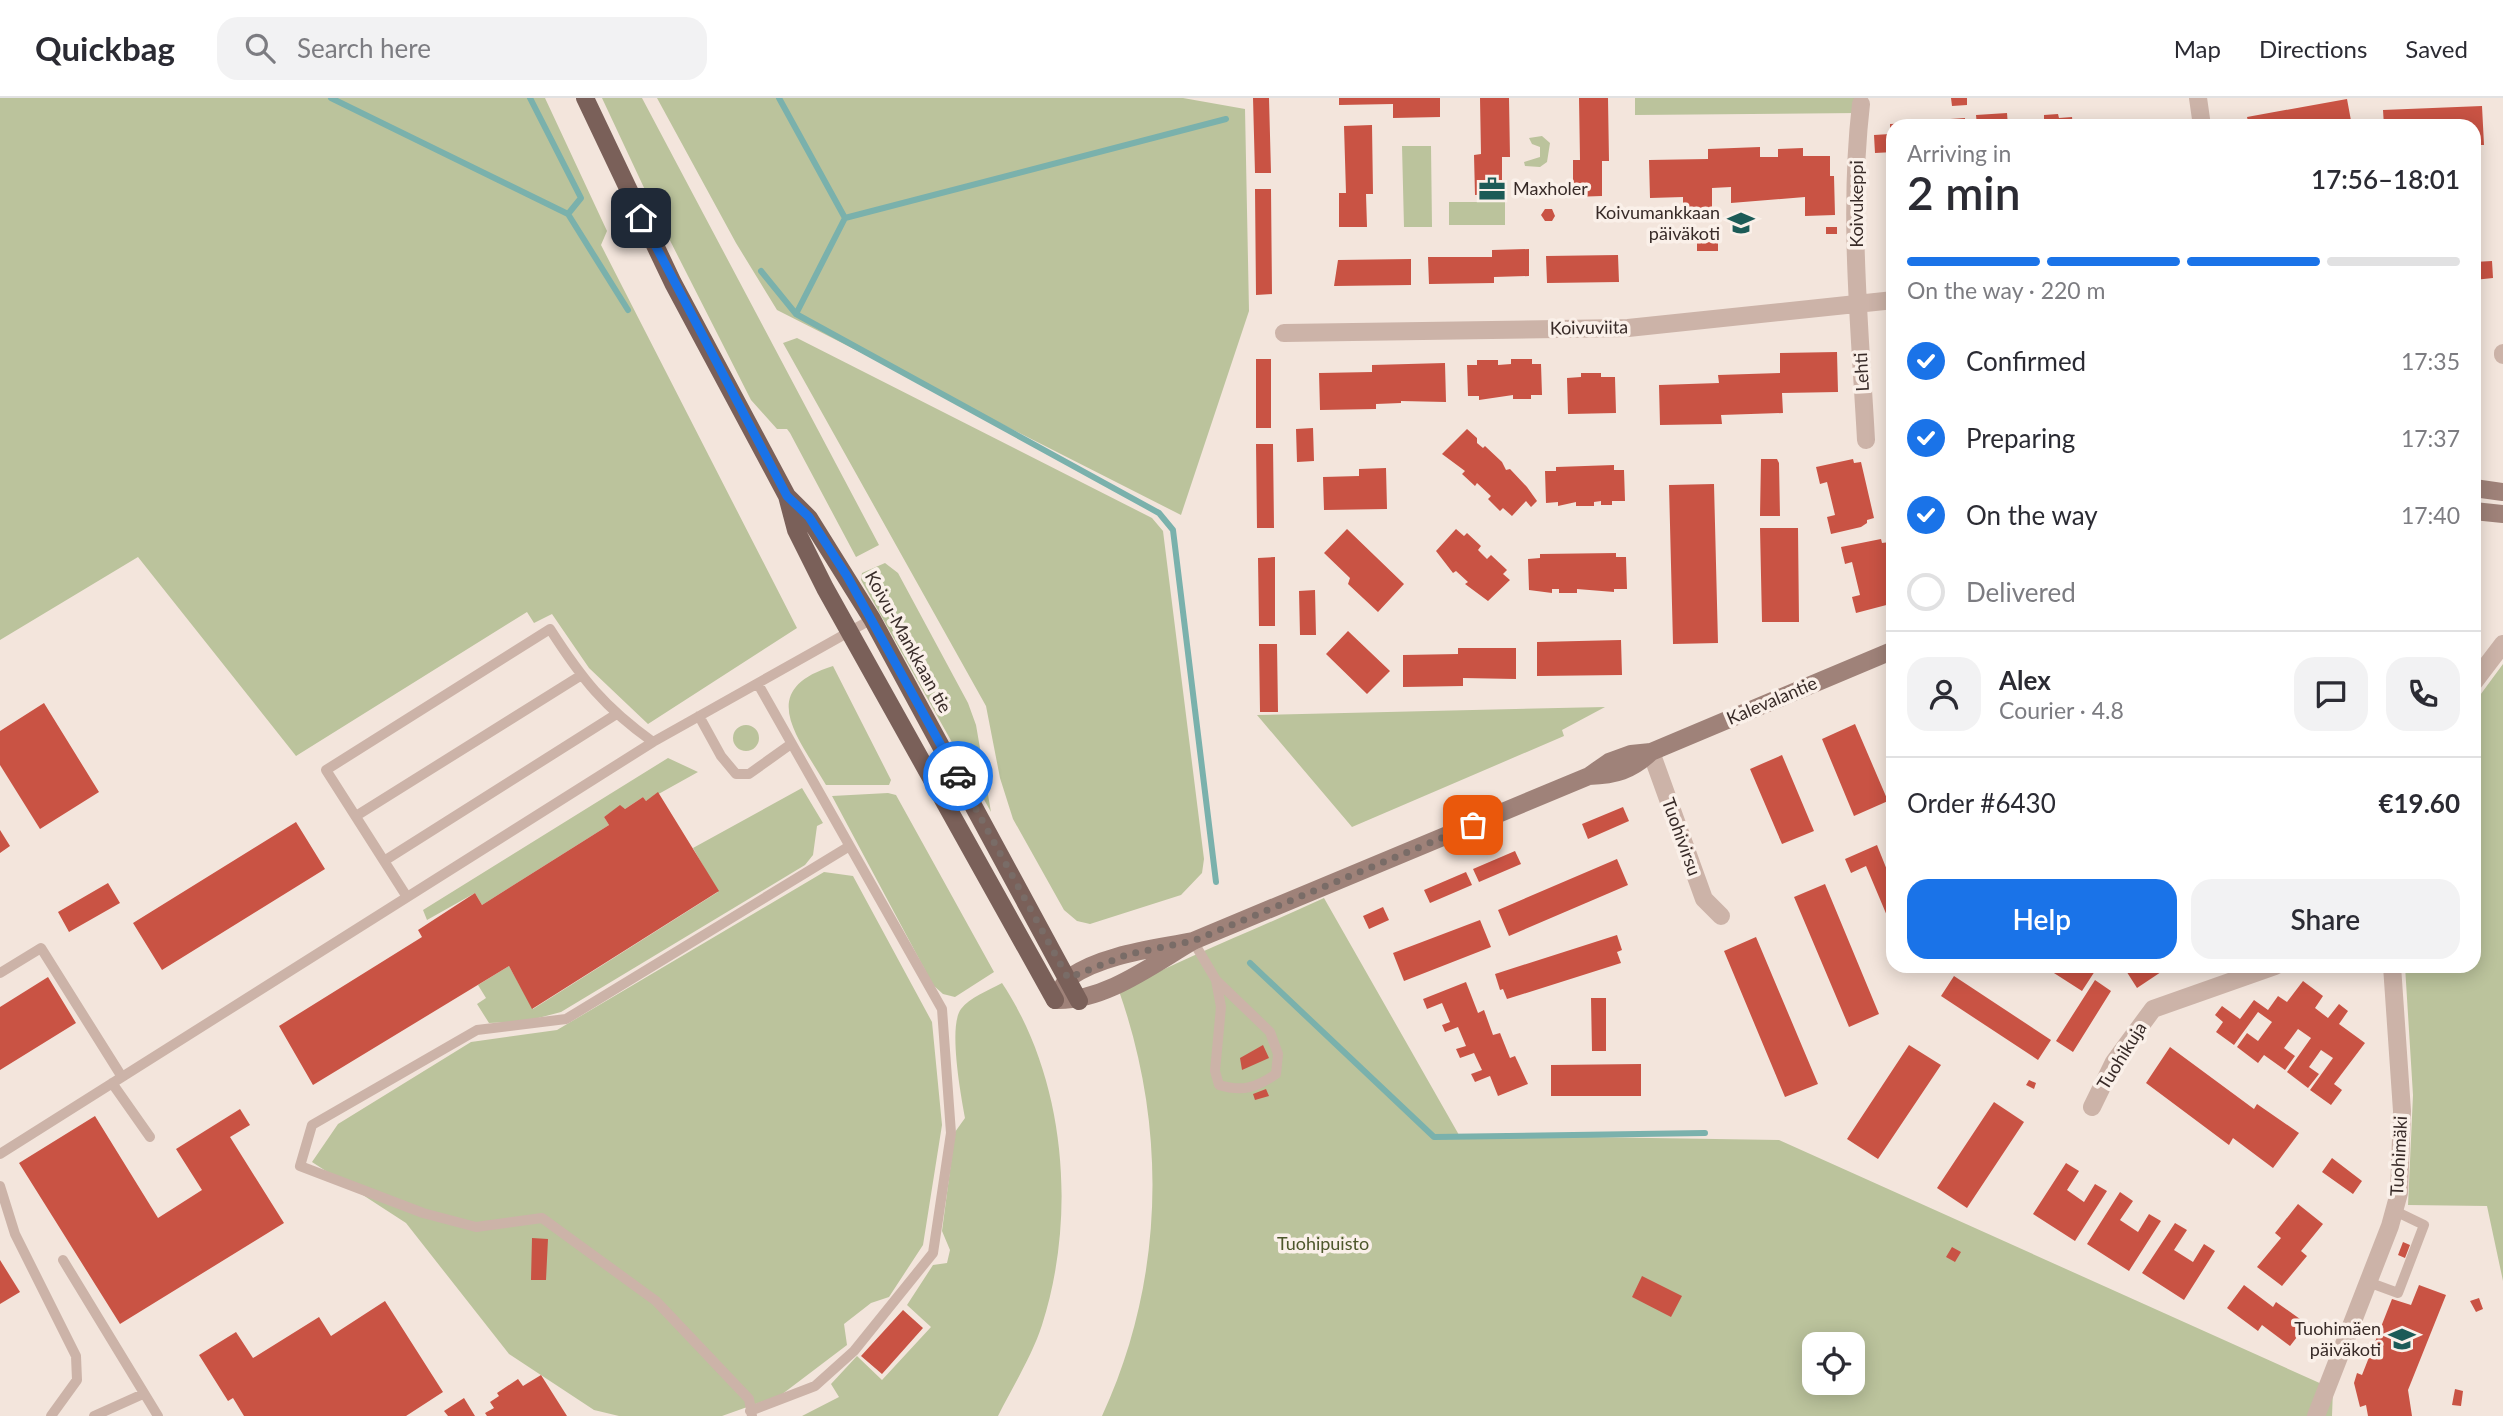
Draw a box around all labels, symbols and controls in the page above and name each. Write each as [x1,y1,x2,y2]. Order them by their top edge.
search box [217,17,707,80]
text: Quickbag [35,28,175,68]
icon: search [241,29,279,67]
text: Search here [297,32,431,64]
text: Map [2174,34,2221,63]
text: Directions [2259,34,2367,63]
text: Saved [2405,34,2468,63]
text: Arriving in [1907,139,2011,167]
street label: Koivukeppi [1845,160,1867,248]
text: 17:56–18:01 [2311,163,2460,195]
text: 2 min [1907,165,2021,220]
office icon: Maxholer [1477,174,1507,204]
place label: Maxholer [1513,177,1588,199]
pin [611,188,671,248]
icon: home [622,199,660,237]
place label: Koivumankkaan päiväkoti [1595,201,1720,244]
school or university icon: Koivumankkaan päiväkoti [1726,208,1756,238]
text: On the way · 220 m [1907,276,2106,304]
street label: Koivuviita [1550,315,1628,339]
icon: check [1907,342,1945,380]
text: Confirmed [1966,345,2086,377]
text: 17:35 [2401,347,2460,375]
street label: Lehti [1849,352,1873,392]
icon: check [1907,419,1945,457]
text: Preparing [1966,422,2075,454]
text: 17:37 [2401,424,2460,452]
icon: check [1907,496,1945,534]
text: On the way [1966,499,2098,531]
text: 17:40 [2401,501,2460,529]
street label: Koivu-Mankkaan tie [861,567,957,716]
text: Delivered [1966,576,2076,608]
button: person [1907,657,1981,731]
button: chat [2294,657,2368,731]
button: phone [2386,657,2460,731]
text: Alex [1999,664,2051,696]
street label: Kalevalantie [1723,671,1820,729]
text: Courier · 4.8 [1999,696,2124,724]
courier [923,741,993,811]
icon: car [939,757,977,795]
text: Order #6430 [1907,787,2056,819]
text: €19.60 [2378,787,2460,819]
pin [1443,795,1503,855]
street label: Tuohivirsu [1658,795,1706,879]
icon: bag [1454,806,1492,844]
button: Help [1907,879,2177,959]
button: Share [2191,879,2460,959]
street label: Tuohikuja [2092,1017,2151,1093]
street label: Tuohimäki [2385,1115,2411,1197]
park label: Tuohipuisto [1277,1232,1369,1254]
place label: Tuohimäen päiväkoti [2294,1317,2381,1360]
school or university icon: Tuohimäen päiväkoti [2387,1324,2417,1354]
map controls [1802,1332,1865,1395]
button: locate [1802,1332,1865,1395]

